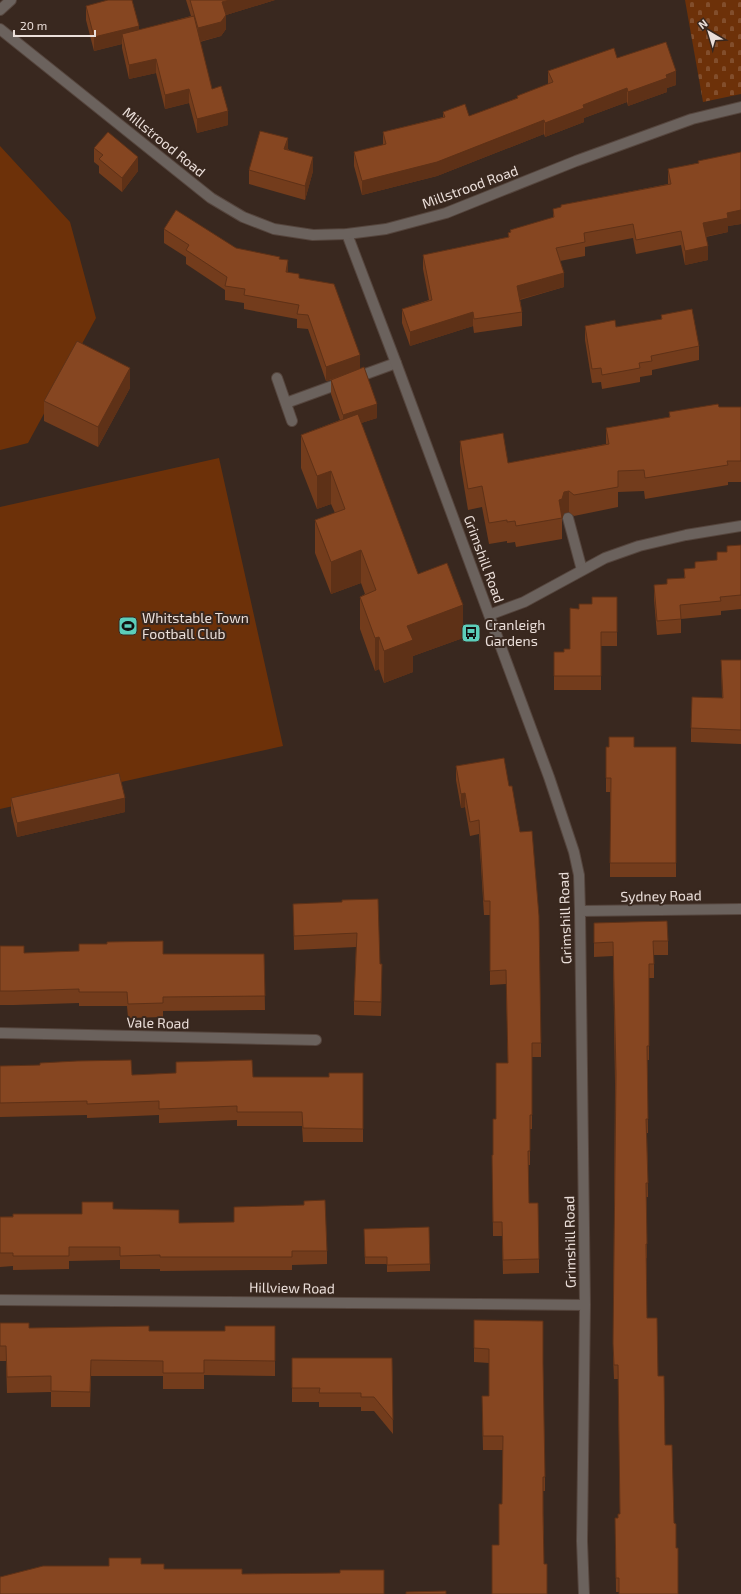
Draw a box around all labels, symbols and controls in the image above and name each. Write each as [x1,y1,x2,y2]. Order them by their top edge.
scale bar [14,12,95,38]
north arrow [689,12,729,52]
text: N [695,16,710,31]
text: 20 m [20,18,47,32]
street label: Millstrood Road [120,103,209,180]
street label: Millstrood Road [419,161,520,212]
street label: Grimshill Road [461,513,508,605]
place label: Whitstable Town Football Club [142,609,249,642]
sports icon: Whitstable Town Football Club [117,615,139,637]
place label: Cranleigh Gardens [485,616,546,649]
bus stop icon: Cranleigh Gardens [460,622,482,644]
street label: Grimshill Road [554,872,575,964]
street label: Sydney Road [620,886,702,905]
street label: Vale Road [126,1013,190,1032]
street label: Grimshill Road [560,1196,579,1288]
street label: Hillview Road [249,1278,335,1297]

